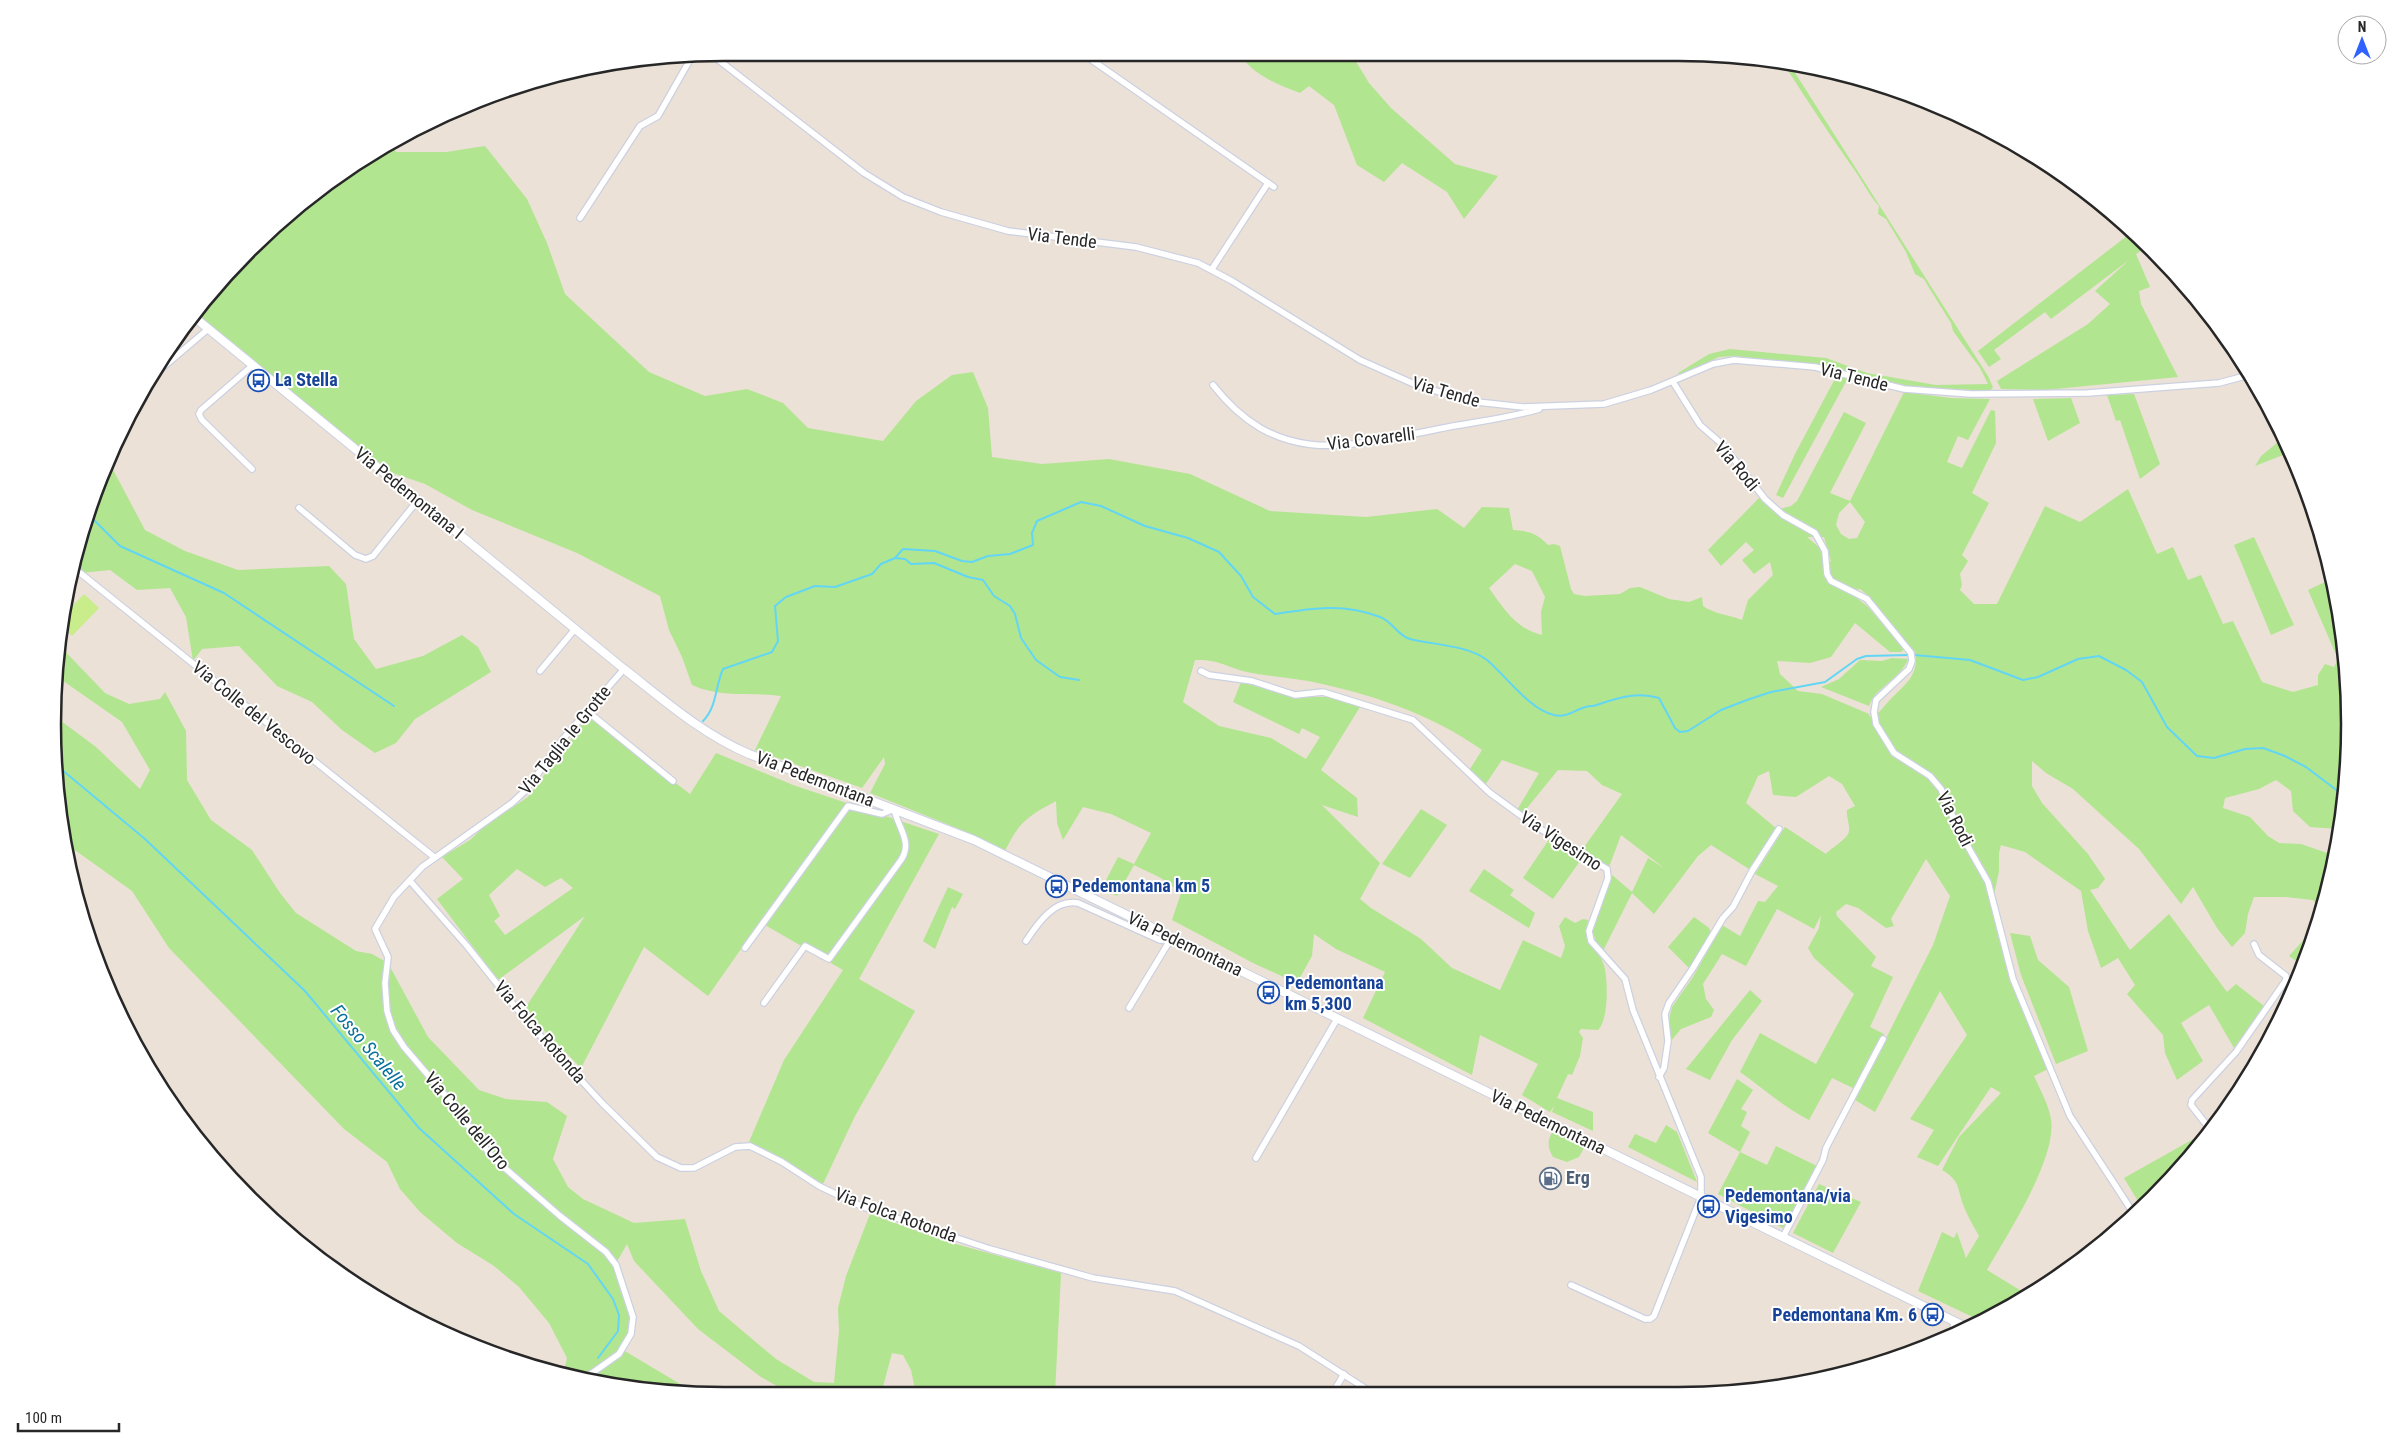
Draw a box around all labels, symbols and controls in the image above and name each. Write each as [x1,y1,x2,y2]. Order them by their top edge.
north arrow [2337,15,2387,65]
text: N [2358,19,2366,35]
street label: Via Tende [1026,223,1098,252]
street label: Via Tende [1818,358,1890,395]
bus stop icon: La Stella [247,368,271,392]
place label: La Stella [275,369,338,390]
street label: Via Tende [1410,372,1483,411]
street label: Via Covarelli [1326,423,1416,454]
street label: Via Rodi [1710,436,1764,495]
street label: Via Pedemontana I [351,442,468,543]
street label: Via Colle del Vescovo [188,656,320,769]
street label: Via Taglia le Grotte [514,681,615,798]
street label: Via Pedemontana [753,746,877,811]
street label: Via Rodi [1933,788,1978,850]
street label: Via Vigesimo [1516,806,1606,875]
bus stop icon: Pedemontana km 5 [1044,874,1068,898]
place label: Pedemontana km 5 [1072,875,1210,896]
street label: Via Pedemontana [1124,907,1246,980]
place label: Pedemontana km 5,300 [1285,972,1384,1014]
street label: Via Folca Rotonda [490,976,591,1087]
bus stop icon: Pedemontana km 5,300 [1257,981,1281,1005]
water label: Fosso Scalelle [326,1000,411,1095]
street label: Via Colle dell'Oro [420,1068,514,1174]
street label: Via Pedemontana [1487,1085,1609,1158]
fuel station icon: Erg [1538,1166,1562,1190]
place label: Erg [1566,1167,1590,1188]
street label: Via Folca Rotonda [832,1183,960,1246]
place label: Pedemontana/via Vigesimo [1725,1185,1851,1227]
bus stop icon: Pedemontana/via Vigesimo [1697,1194,1721,1218]
bus stop icon: Pedemontana Km. 6 [1921,1303,1945,1327]
place label: Pedemontana Km. 6 [1772,1304,1917,1325]
scale bar [18,1400,119,1432]
text: 100 m [25,1409,62,1427]

